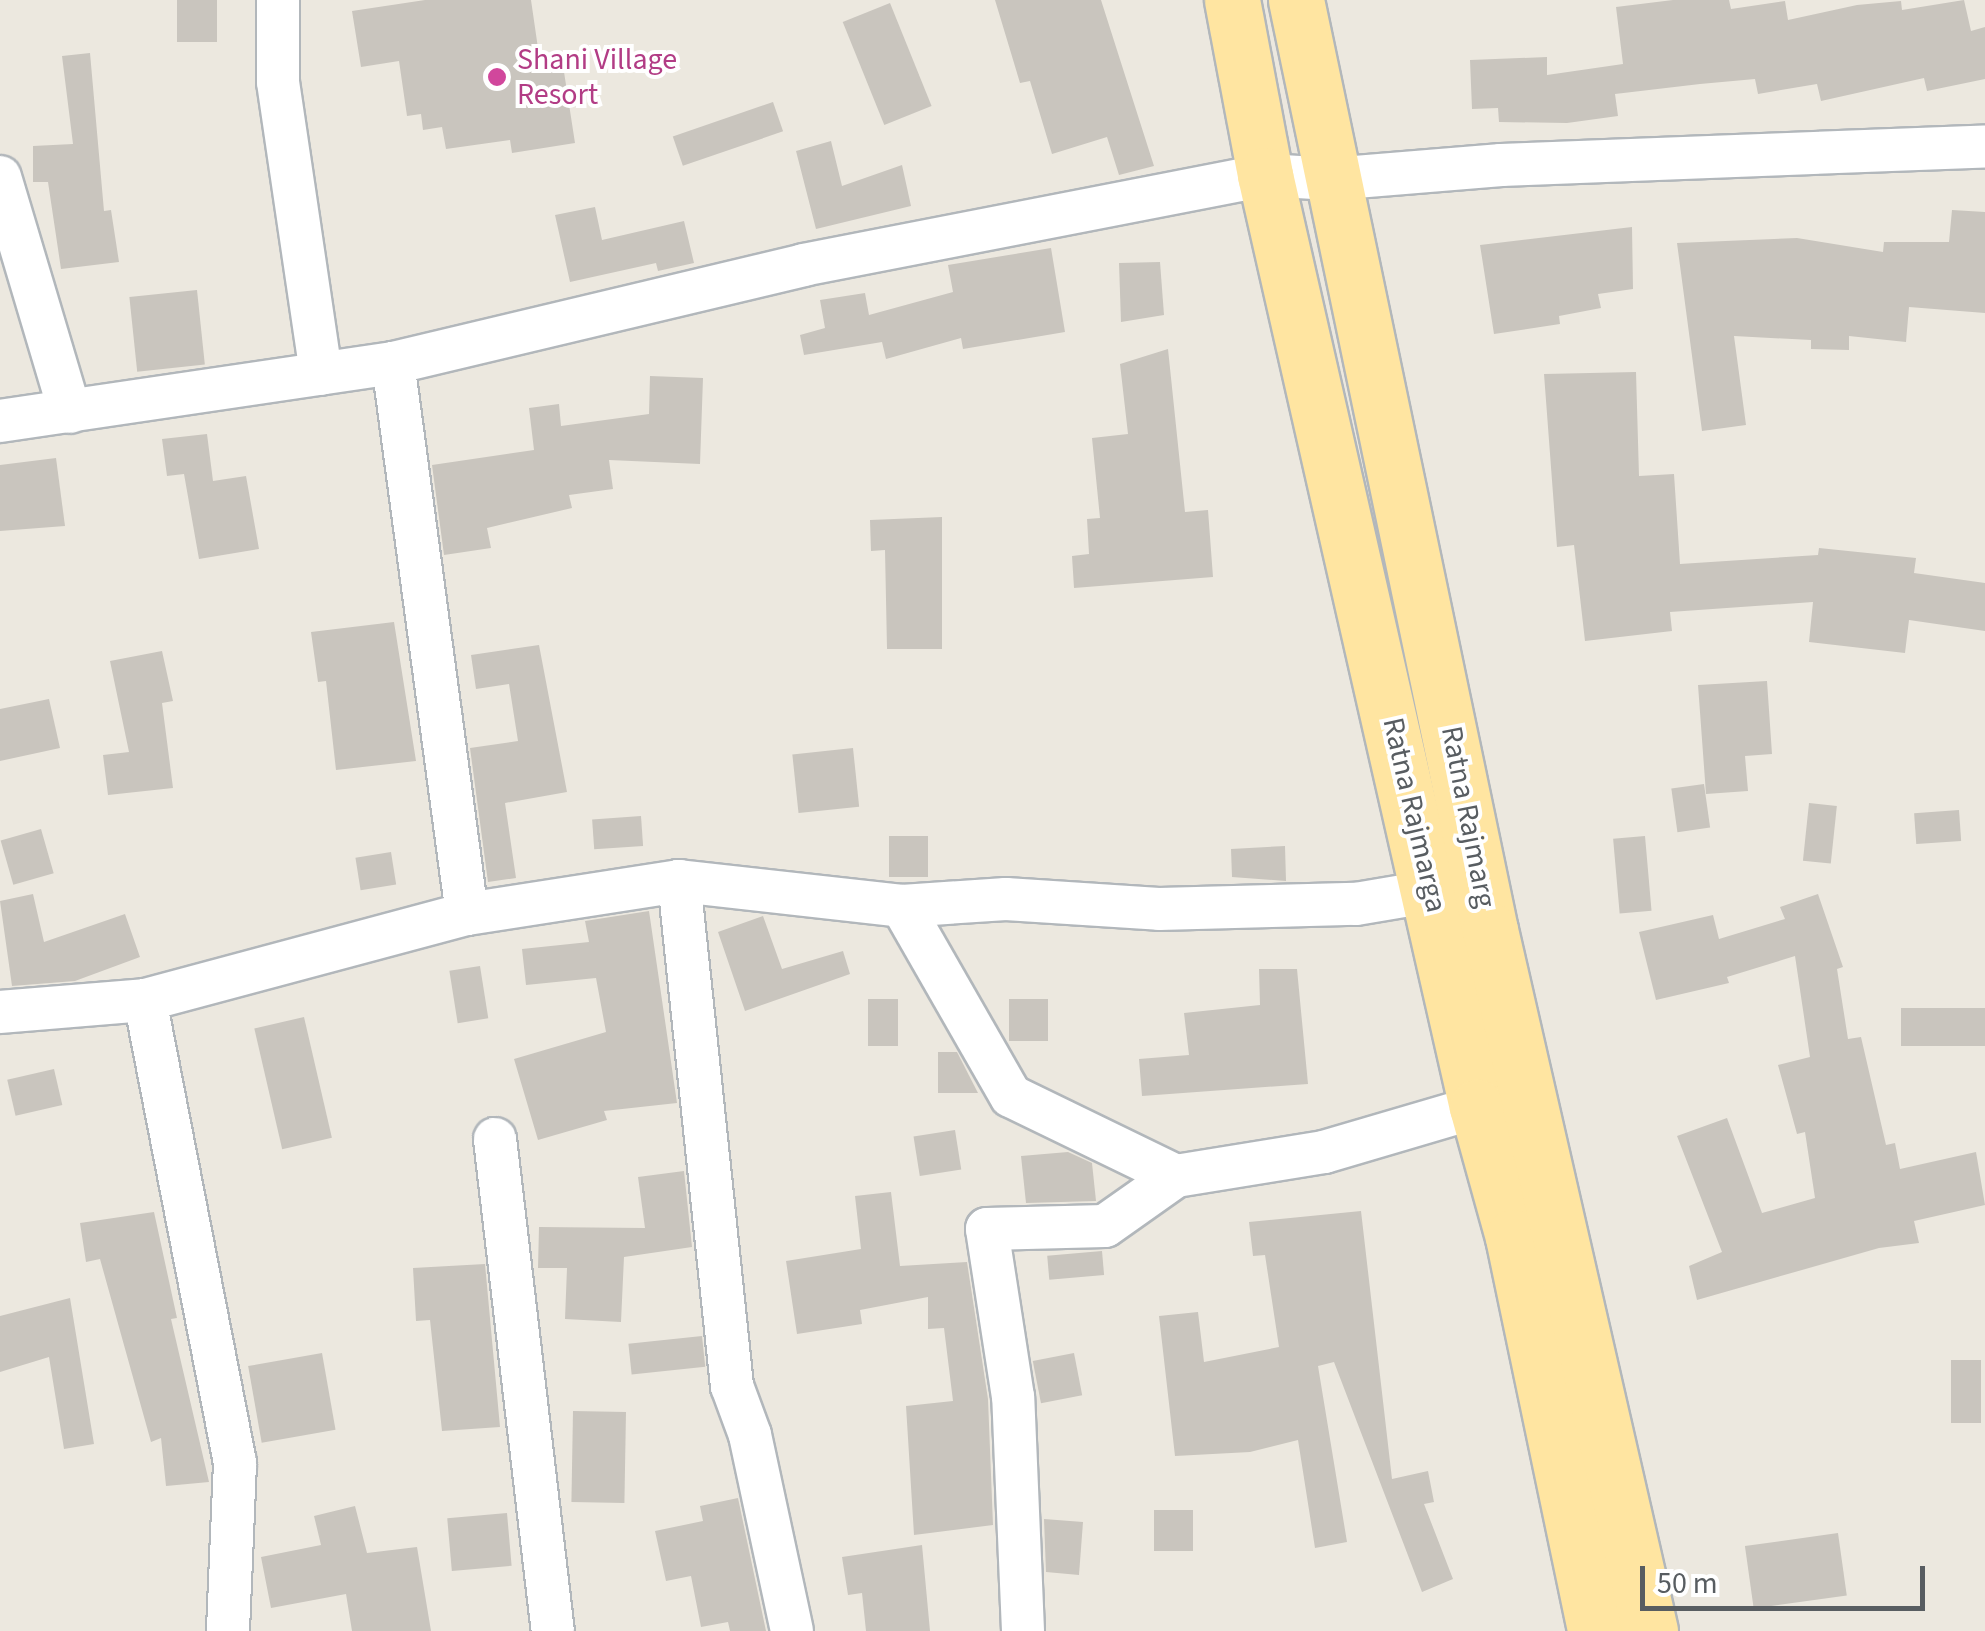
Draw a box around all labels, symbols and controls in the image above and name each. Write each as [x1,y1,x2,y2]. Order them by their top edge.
place label: Shani Village Resort [517,42,677,112]
marker: Shani Village Resort [486,66,508,88]
street label: Ratna Rajmarga [1374,714,1454,916]
street label: Ratna Rajmarg [1433,723,1503,911]
scale bar [1645,1546,1930,1608]
text: 50 m [1657,1562,1718,1605]

